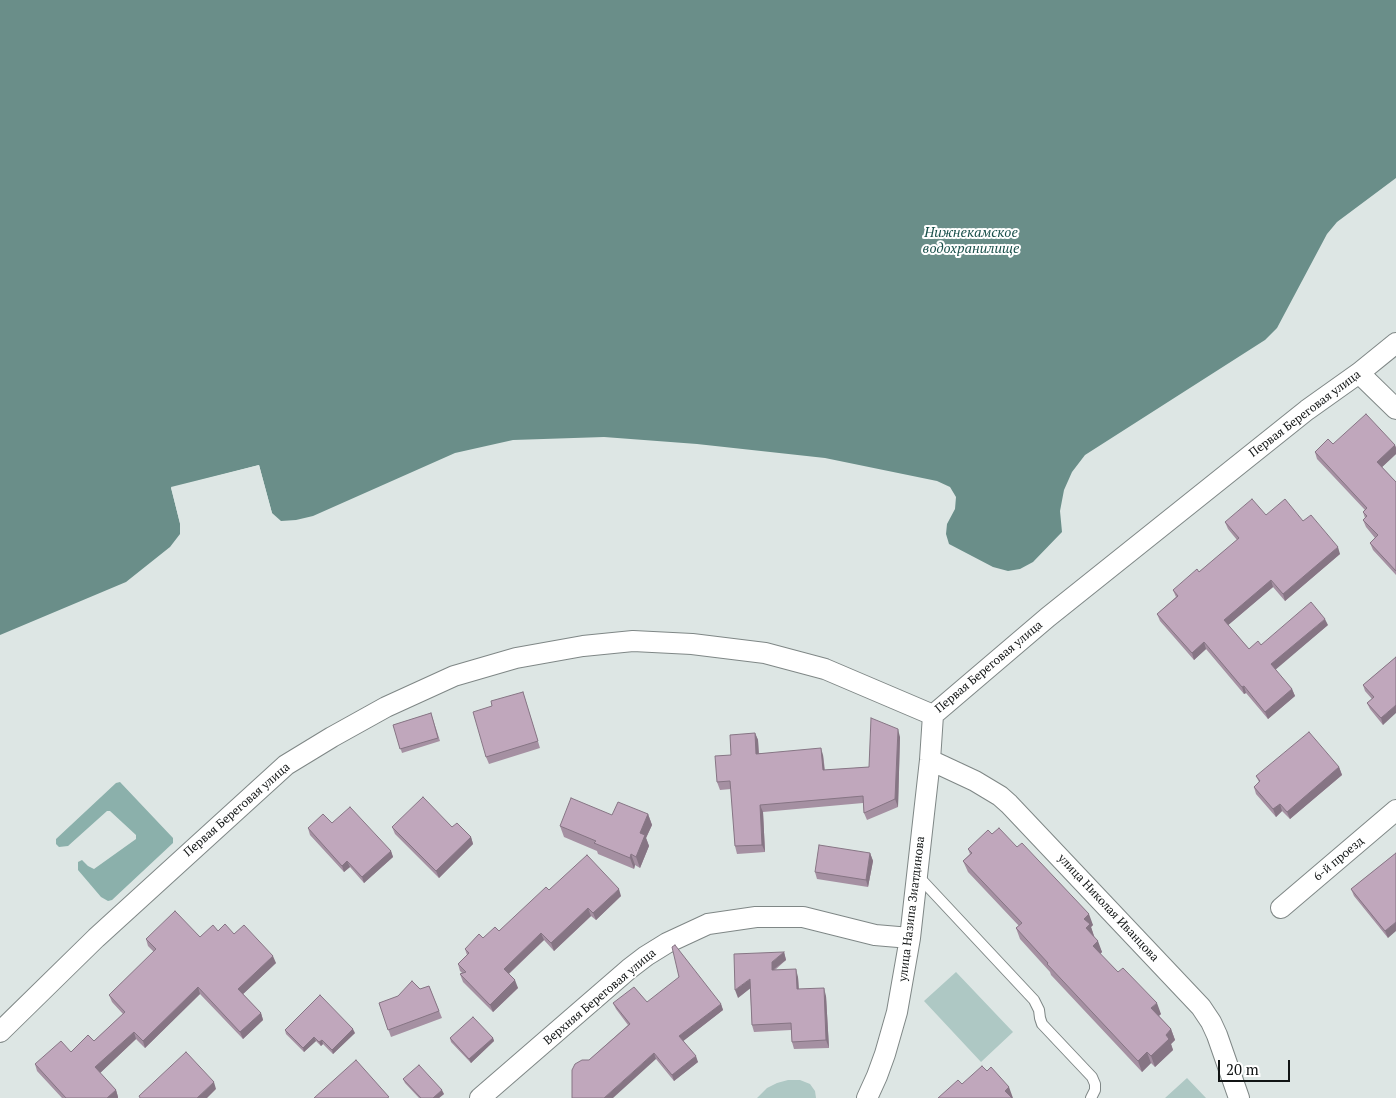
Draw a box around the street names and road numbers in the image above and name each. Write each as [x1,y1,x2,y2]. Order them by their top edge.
street label: Первая Береговая улица [1246,367,1364,461]
street label: Первая Береговая улица [932,618,1046,716]
street label: Первая Береговая улица [181,760,293,860]
street label: 6-й проезд [1311,834,1367,884]
street label: улица Назипа Зиатдинова [896,836,928,982]
street label: улица Николая Иванцова [1054,851,1162,965]
street label: Верхняя Береговая улица [541,946,659,1048]

